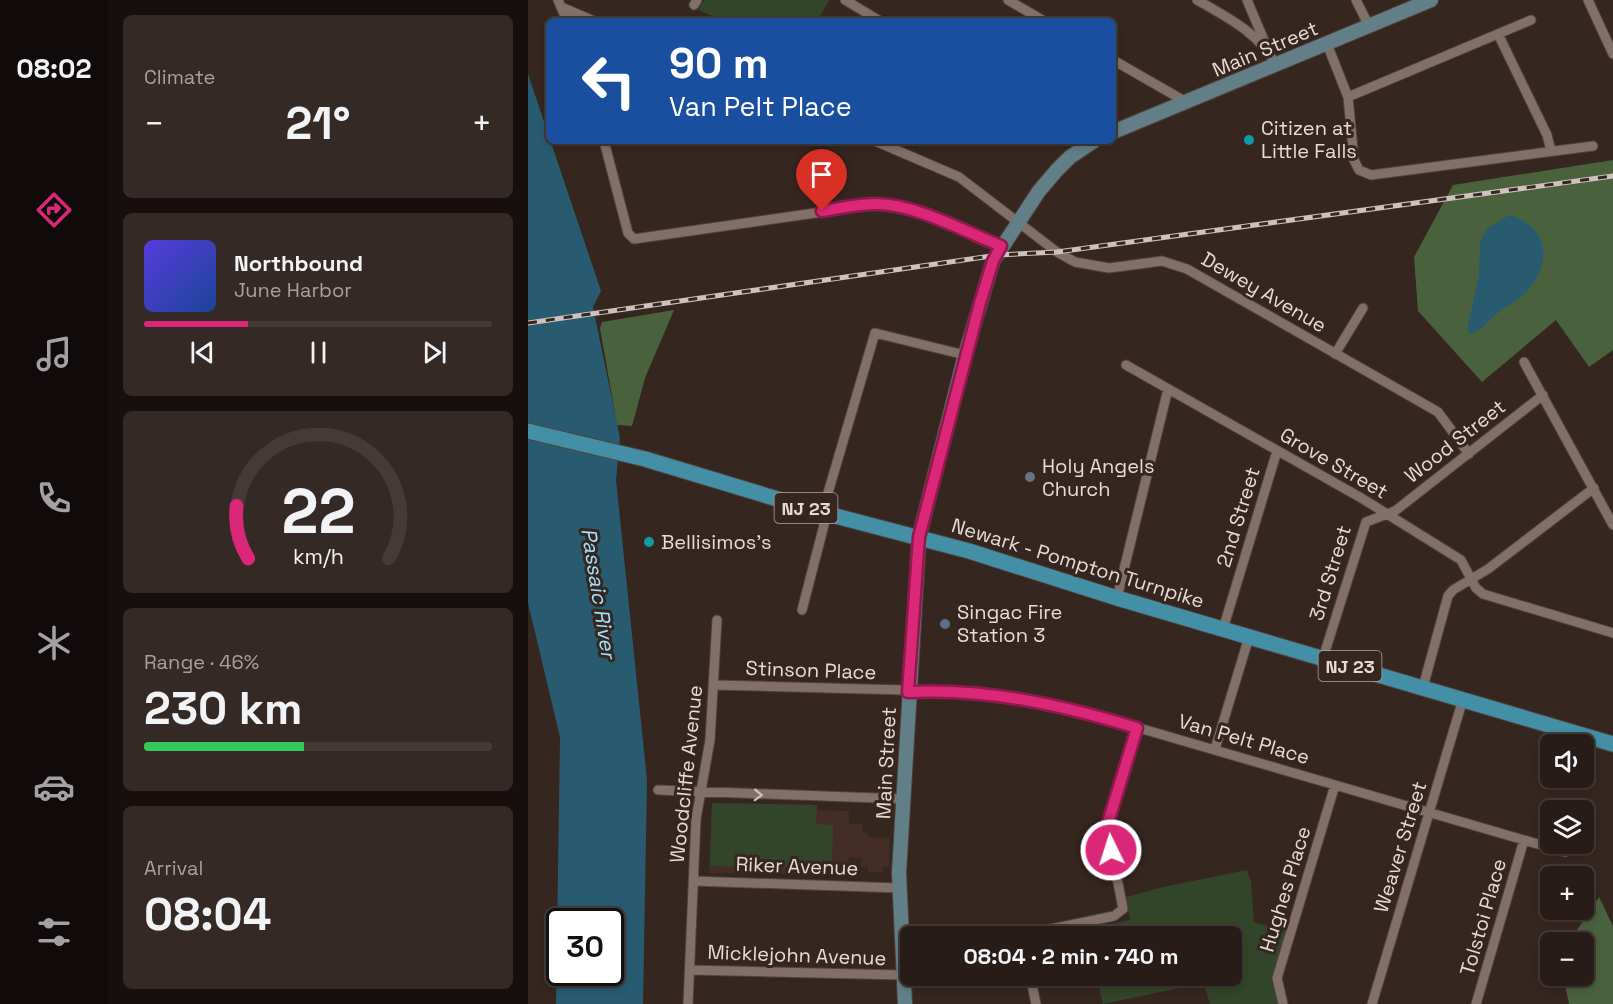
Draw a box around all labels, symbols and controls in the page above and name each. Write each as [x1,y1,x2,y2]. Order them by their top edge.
street label: Main Street [1208,15,1322,83]
text: 90 m [669,37,769,90]
icon: left [570,42,648,120]
text: 08:02 [16,51,92,86]
text: Climate [144,64,215,90]
text: Van Pelt Place [669,89,852,124]
text: 21° [286,95,350,152]
text: − [144,103,164,145]
text: + [472,103,492,145]
place label: Citizen at Little Falls [1261,115,1357,164]
marker: Citizen at Little Falls [1242,133,1256,147]
pin [796,149,847,211]
icon: arrive [805,158,838,191]
icon: directions [33,189,75,231]
street label: Dewey Avenue [1197,246,1331,338]
text: Northbound [234,249,363,277]
text: June Harbor [234,277,352,303]
icon: music [33,333,75,375]
icon: previous [186,336,219,369]
icon: pause [302,336,335,369]
icon: next [418,336,451,369]
street label: Wood Street [1399,393,1511,489]
street label: Grove Street [1275,422,1393,504]
place label: Holy Angels Church [1042,453,1154,502]
street label: 2nd Street [1210,464,1266,570]
marker: Holy Angels Church [1023,470,1037,484]
text: 22 [281,472,355,551]
icon: phone [33,477,75,519]
road number: NJ 23 [774,493,838,523]
street label: Newark - Pompton Turnpike [949,512,1207,614]
street label: 3rd Street [1303,522,1357,624]
water label: Passaic River [575,526,623,662]
place label: Bellisimos's [661,529,772,555]
marker: Bellisimos's [642,535,656,549]
text: km/h [292,543,344,570]
place label: Singac Fire Station 3 [957,599,1062,648]
marker: Singac Fire Station 3 [938,617,952,631]
icon: climate [33,622,75,664]
text: Range · 46% [144,649,259,675]
road number: NJ 23 [1318,651,1382,681]
street label: Stinson Place [745,655,877,685]
text: 230 km [144,680,303,737]
street label: Woodcliffe Avenue [664,684,708,864]
street label: Main Street [870,706,902,820]
street label: Van Pelt Place [1175,708,1313,770]
map controls [1540,734,1594,986]
button: sound [1540,734,1594,788]
icon: car [33,766,75,808]
street label: Weaver Street [1368,778,1432,916]
one-way arrow [754,789,763,801]
button: layers [1540,800,1594,854]
position arrow [1079,818,1143,882]
street label: Hughes Place [1254,823,1316,955]
street label: Riker Avenue [735,851,859,881]
text: Arrival [144,855,203,881]
street label: Tolstoi Place [1454,855,1512,979]
button: + [1540,866,1594,920]
text: 08:04 [144,886,271,943]
speed limit sign: 30 [546,908,624,986]
icon: filters [33,911,75,953]
button: − [1540,932,1594,986]
street label: Micklejohn Avenue [707,939,887,971]
text: 08:04 · 2 min · 740 m [964,942,1178,970]

